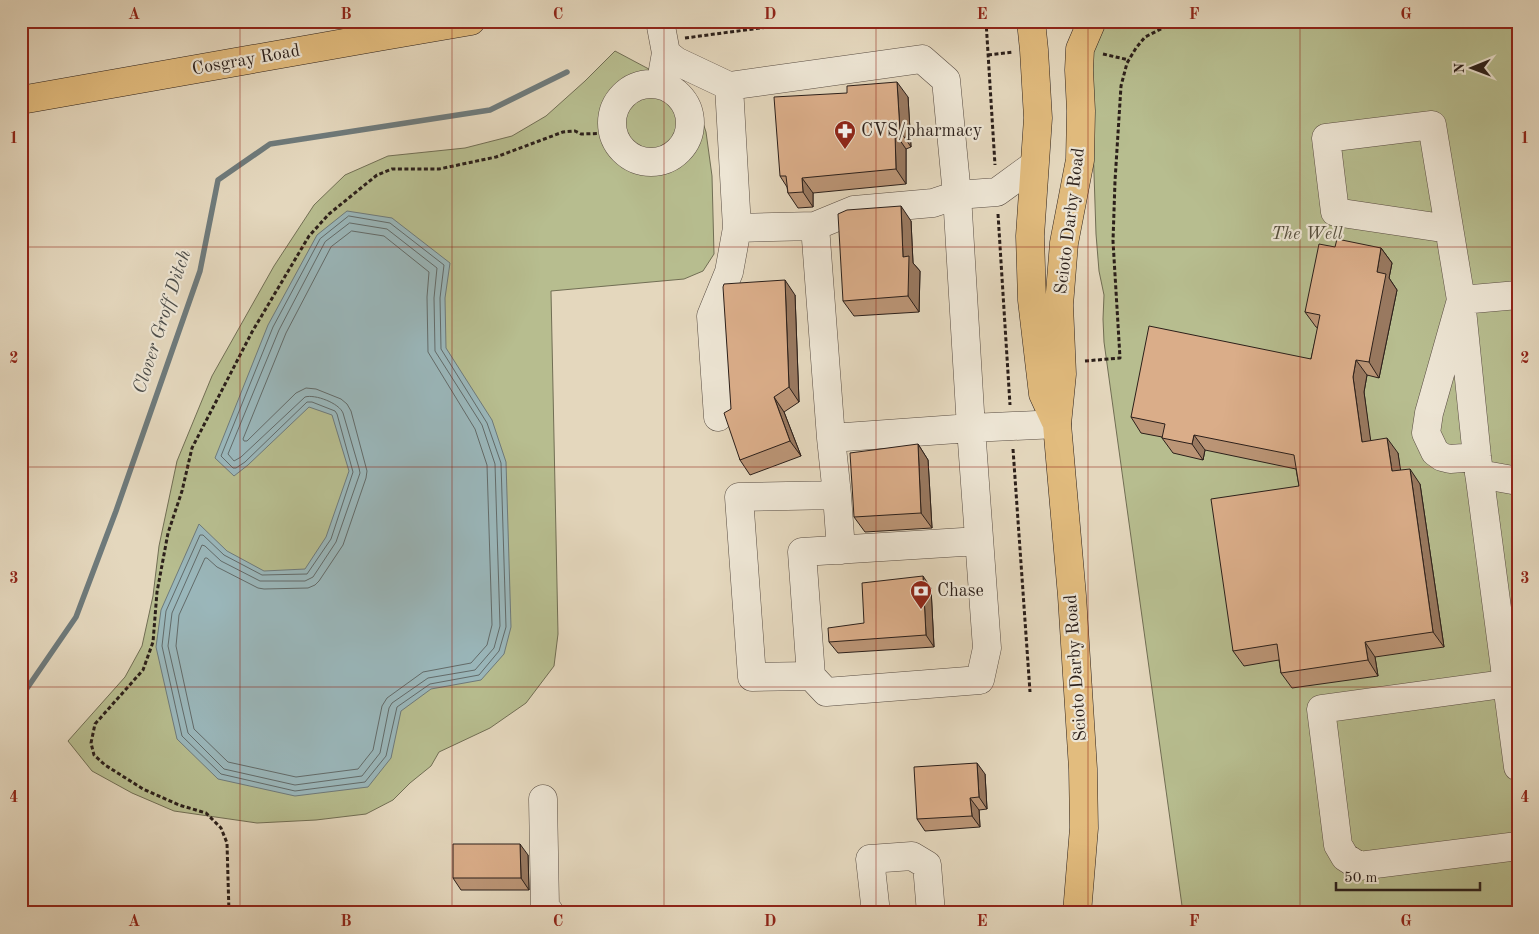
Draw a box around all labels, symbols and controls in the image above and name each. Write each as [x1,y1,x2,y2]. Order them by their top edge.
text: A [128,7,140,23]
text: B [340,7,352,23]
text: C [553,7,563,23]
text: D [764,7,776,23]
text: E [976,7,988,23]
text: F [1189,7,1200,23]
text: G [1400,7,1412,23]
street label: Cosgray Road [191,42,301,78]
north arrow [1446,42,1496,92]
text: N [1453,62,1467,74]
pharmacy icon: CVS/pharmacy [833,119,857,150]
place label: CVS/pharmacy [861,122,983,140]
text: 1 [9,131,19,147]
text: 1 [1520,131,1530,147]
street label: Scioto Darby Road [1052,147,1088,295]
park label: The Well [1271,225,1343,243]
water label: Clover Groff Ditch [131,248,195,396]
text: 2 [9,351,19,367]
text: 2 [1520,351,1530,367]
text: 3 [9,571,19,587]
text: 3 [1520,571,1530,587]
bank icon: Chase [909,579,933,610]
place label: Chase [937,582,984,600]
street label: Scioto Darby Road [1062,594,1090,742]
text: 4 [9,790,19,806]
text: 4 [1520,790,1530,806]
scale bar [1336,859,1480,891]
text: 50 m [1344,871,1378,886]
text: A [128,914,140,930]
text: B [340,914,352,930]
text: C [553,914,563,930]
text: D [764,914,776,930]
text: E [976,914,988,930]
text: F [1189,914,1200,930]
text: G [1400,914,1412,930]

